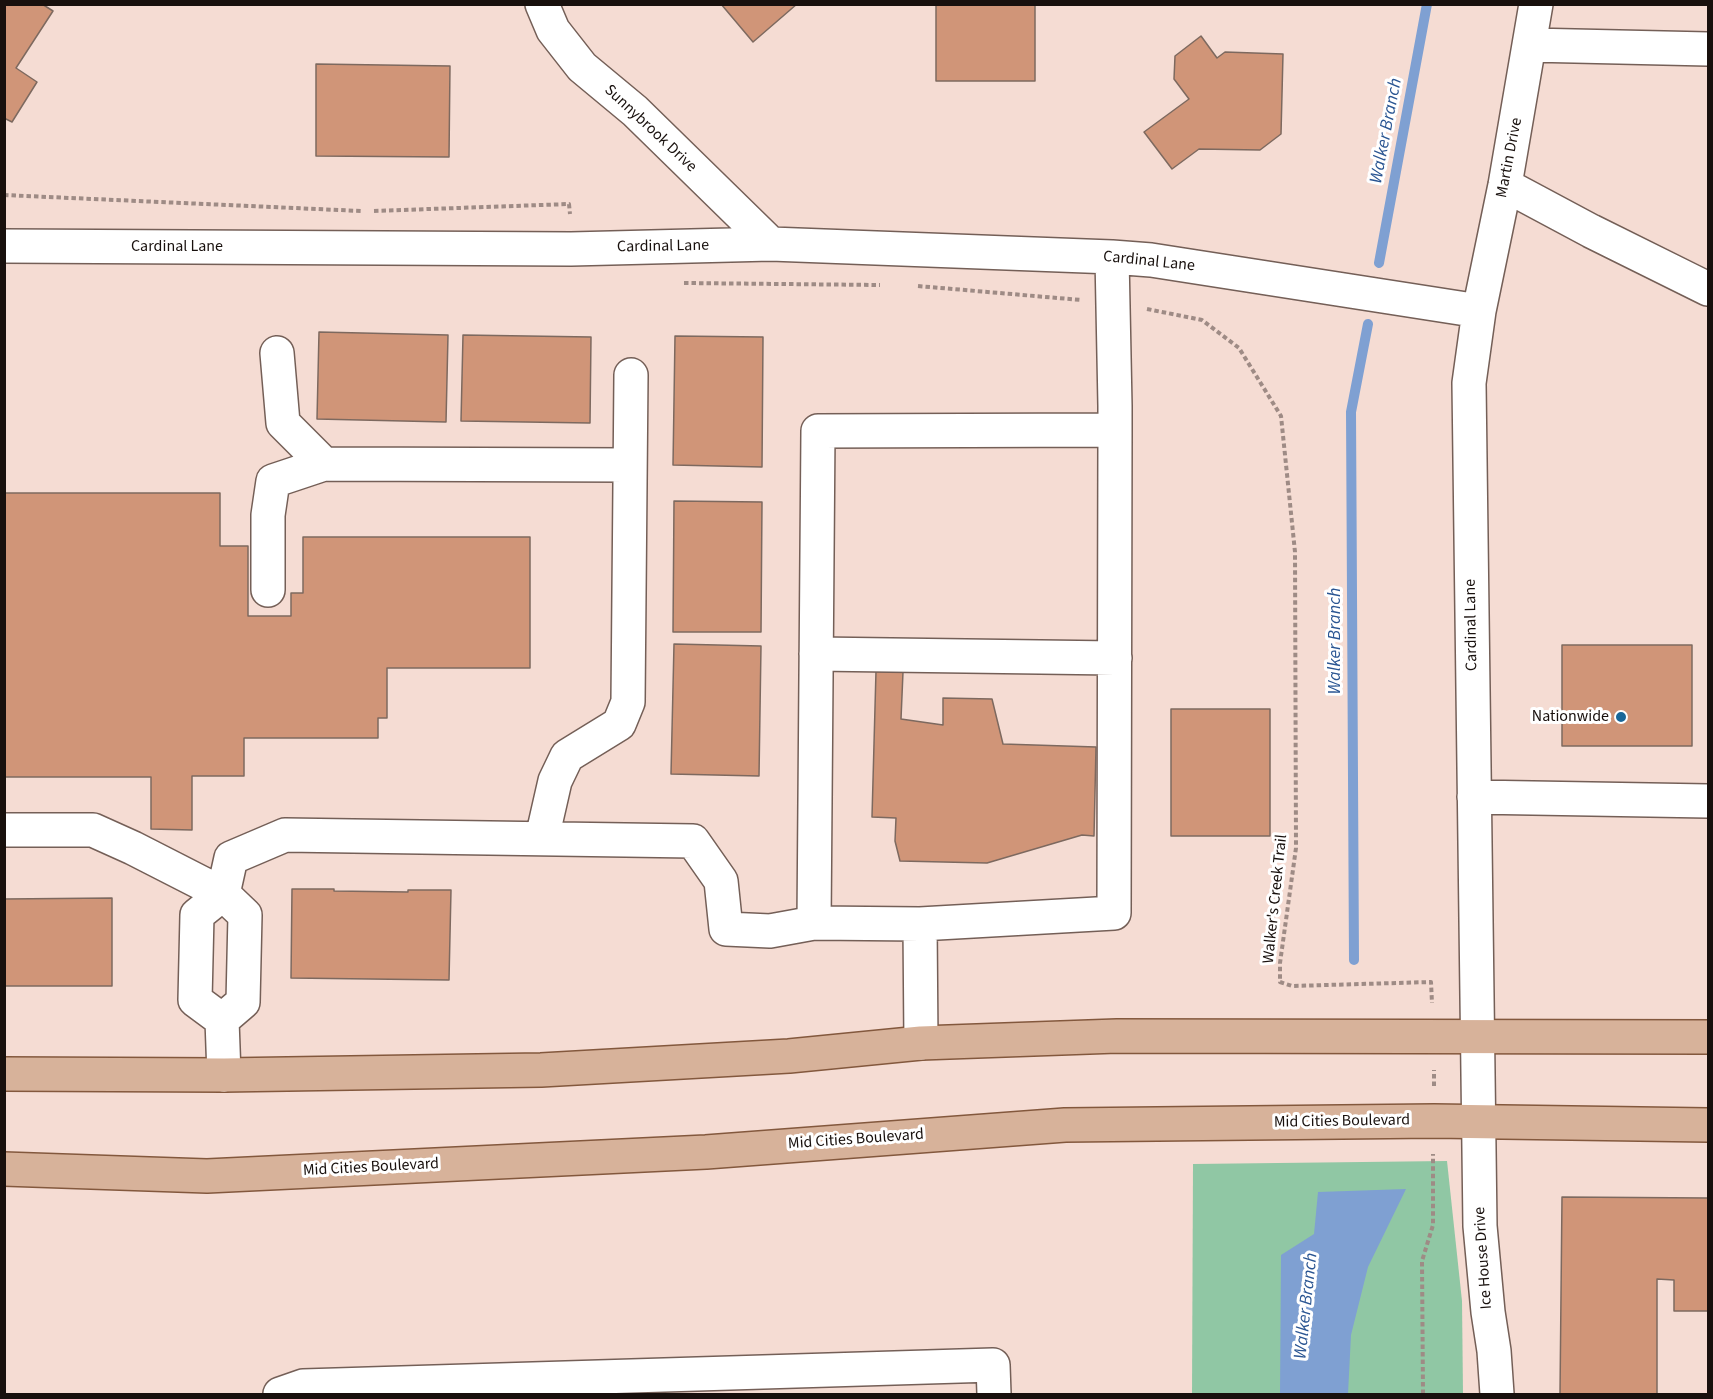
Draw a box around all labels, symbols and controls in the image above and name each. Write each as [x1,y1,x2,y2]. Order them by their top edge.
water label: Walker Branch [1366,77,1408,185]
street label: Sunnybrook Drive [600,81,700,177]
street label: Martin Drive [1493,116,1527,200]
street label: Cardinal Lane [131,237,223,257]
street label: Cardinal Lane [617,237,709,257]
street label: Cardinal Lane [1102,248,1196,276]
street label: Cardinal Lane [1462,579,1482,671]
water label: Walker Branch [1325,588,1347,694]
place label: Nationwide [1532,707,1609,727]
marker: Nationwide [1614,710,1628,724]
street label: Walker's Creek Trail [1260,833,1292,965]
street label: Mid Cities Boulevard [1274,1111,1410,1133]
street label: Mid Cities Boulevard [787,1126,925,1154]
street label: Mid Cities Boulevard [302,1155,440,1181]
street label: Ice House Drive [1471,1206,1497,1310]
water label: Walker Branch [1291,1252,1323,1360]

